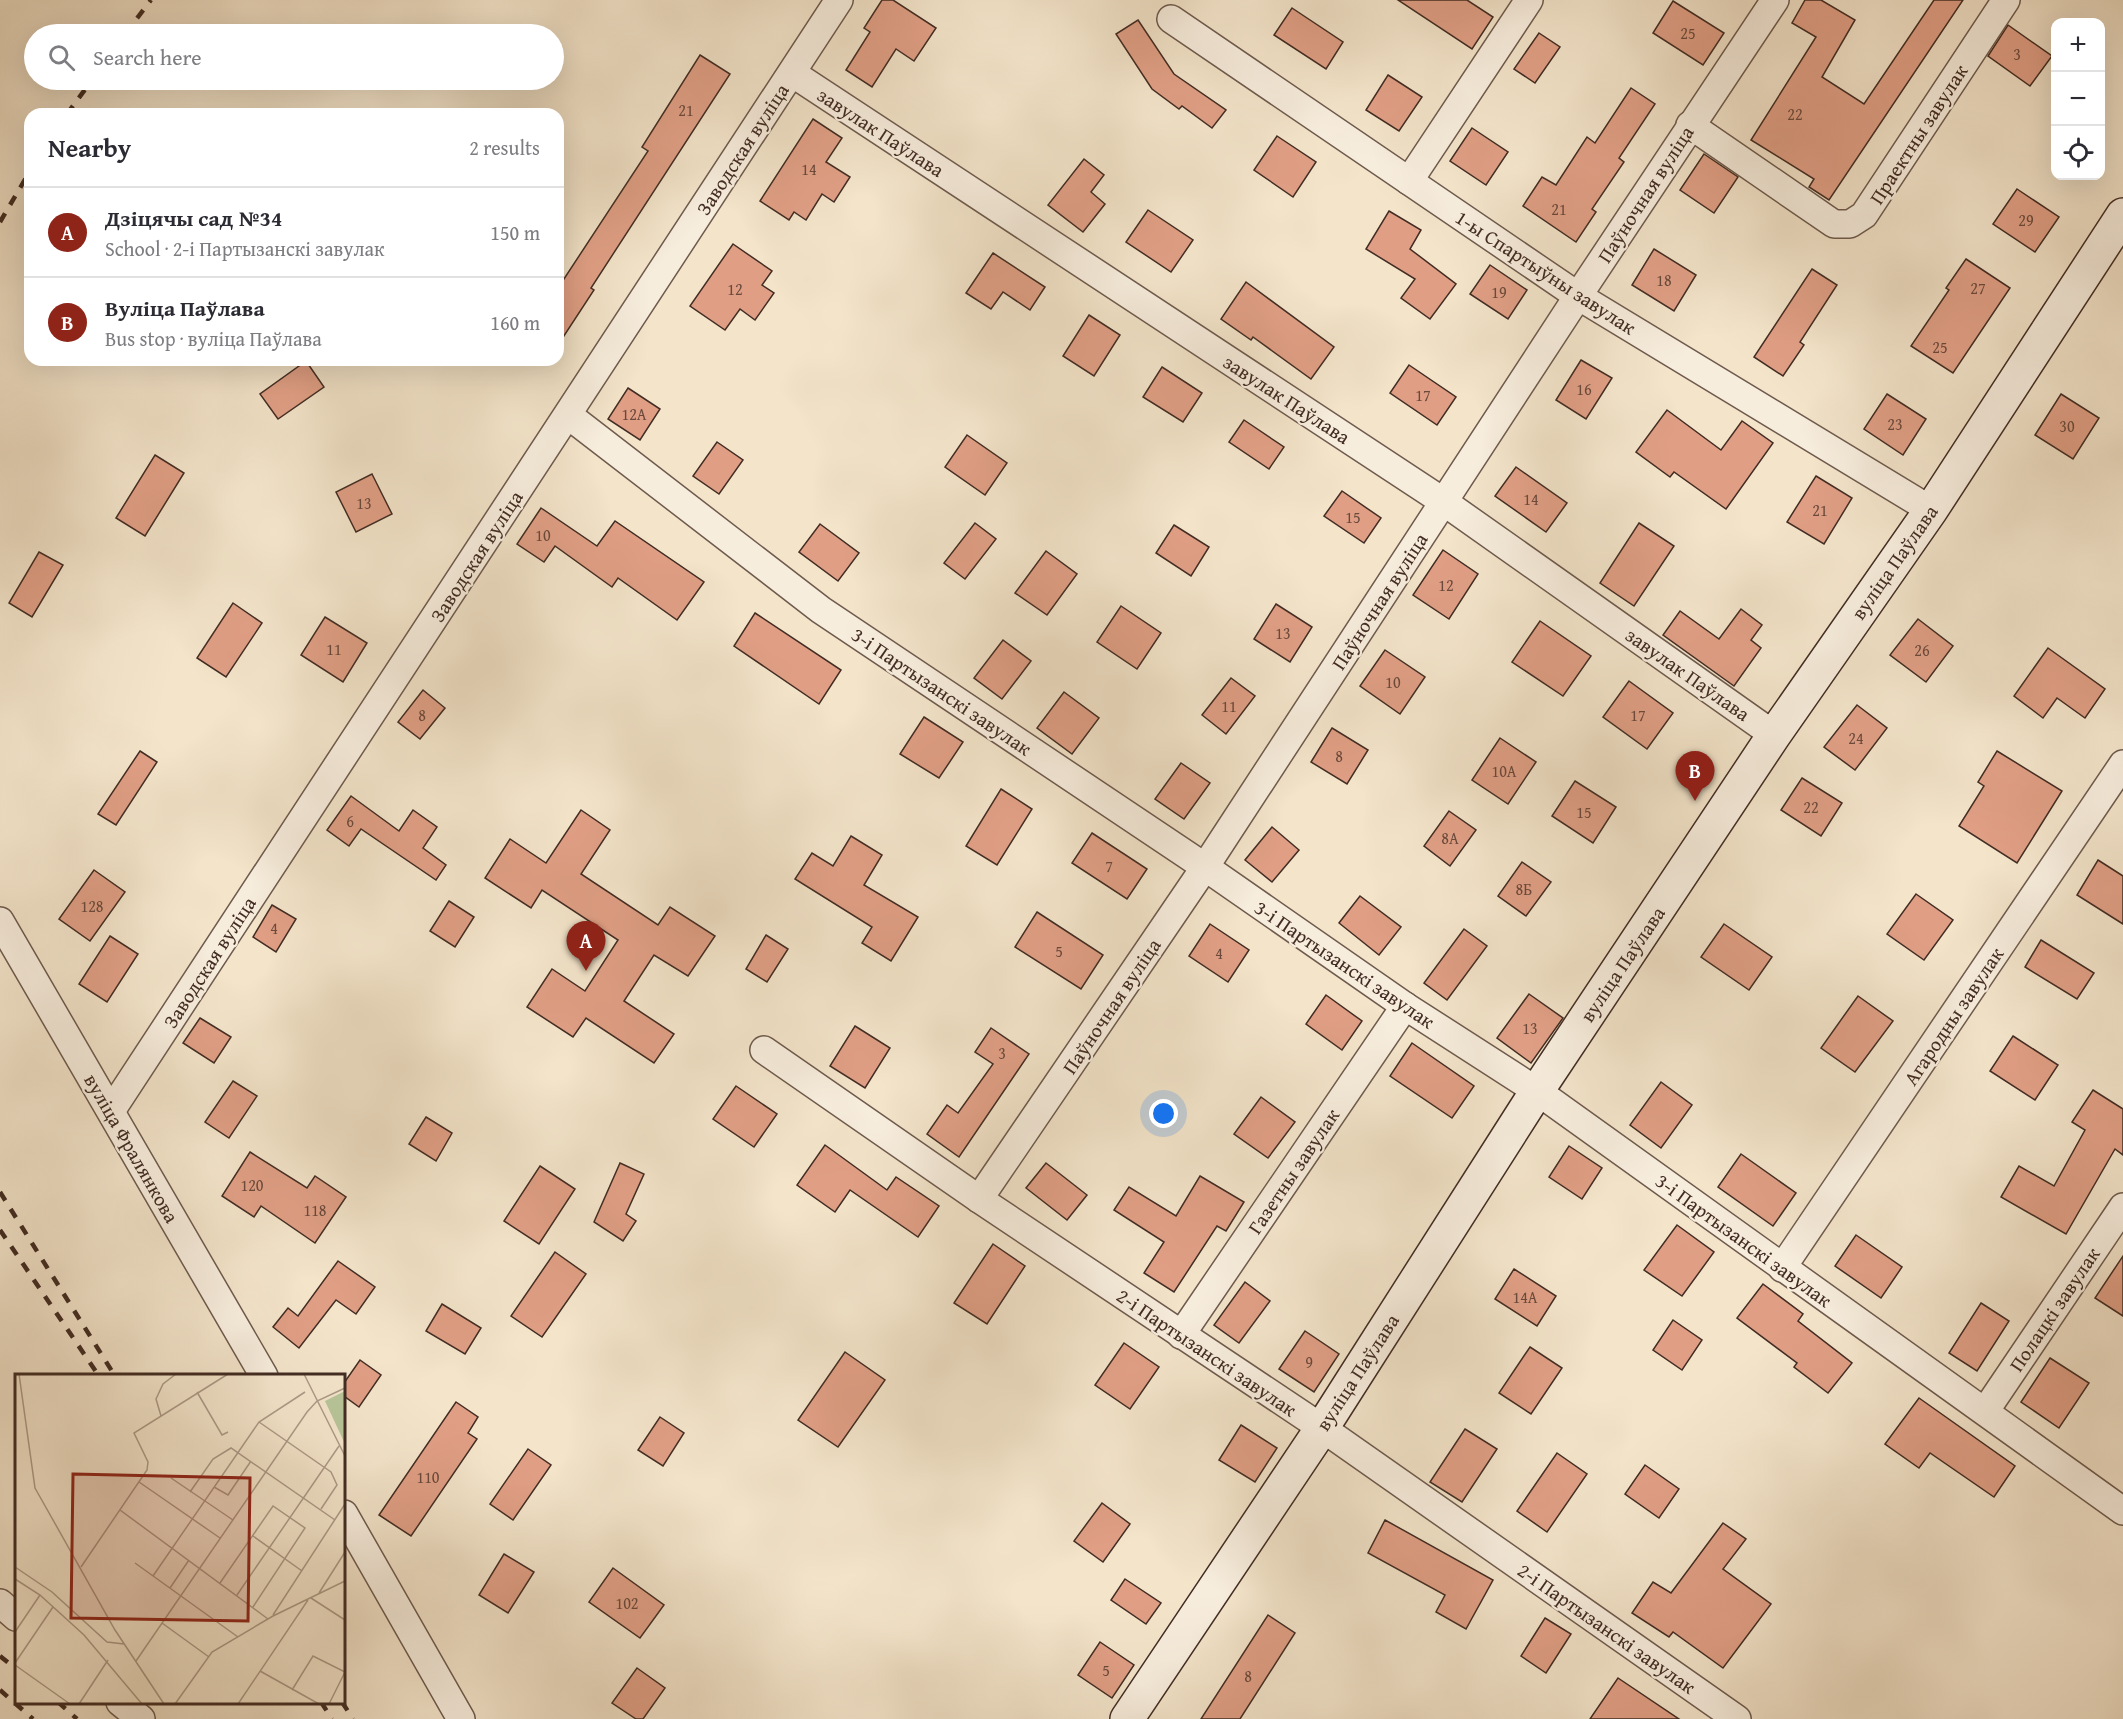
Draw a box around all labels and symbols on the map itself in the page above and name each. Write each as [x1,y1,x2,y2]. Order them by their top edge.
house number: 25 [1680,21,1696,45]
house number: 3 [2013,42,2021,66]
street label: Праектны завулак [1862,58,1975,210]
street label: Заводская вуліца [689,77,796,220]
street label: завулак Паўлава [812,80,950,184]
house number: 21 [678,98,694,122]
house number: 22 [1787,102,1803,126]
street label: Паўночная вуліца [1590,119,1701,268]
house number: 14 [801,157,817,181]
house number: 21 [1551,197,1567,221]
street label: 1-ы Спартыўны завулак [1450,203,1643,342]
house number: 29 [2018,208,2034,232]
house number: 18 [1656,268,1672,292]
house number: 27 [1970,276,1986,300]
house number: 12 [727,277,743,301]
house number: 19 [1491,280,1507,304]
house number: 25 [1932,335,1948,359]
street label: завулак Паўлава [1218,347,1356,451]
house number: 16 [1576,377,1592,401]
house number: 17 [1415,383,1431,407]
house number: 12А [621,402,647,426]
house number: 23 [1887,412,1903,436]
house number: 30 [2059,414,2075,438]
street label: Заводская вуліца [423,484,530,627]
house number: 14 [1523,487,1539,511]
house number: 13 [356,491,372,515]
house number: 21 [1812,498,1828,522]
street label: вуліца Паўлава [1844,498,1945,625]
house number: 15 [1345,505,1361,529]
house number: 10 [535,523,551,547]
street label: Паўночная вуліца [1324,526,1435,675]
house number: 12 [1438,573,1454,597]
street label: 3-і Партызанскі завулак [846,620,1038,763]
street label: завулак Паўлава [1620,620,1756,728]
house number: 13 [1275,621,1291,645]
house number: 11 [326,637,342,661]
house number: 26 [1914,638,1930,662]
house number: 10 [1385,670,1401,694]
house number: 11 [1221,694,1237,718]
house number: 8 [418,703,426,727]
house number: 17 [1630,703,1646,727]
house number: 24 [1848,726,1864,750]
house number: 8 [1335,744,1343,768]
pin: B [1676,752,1714,801]
house number: 10А [1491,759,1517,783]
house number: 22 [1803,795,1819,819]
house number: 15 [1576,800,1592,824]
house number: 6 [346,809,354,833]
house number: 8А [1441,826,1459,850]
house number: 7 [1105,854,1113,878]
house number: 8Б [1516,877,1532,901]
street label: Заводская вуліца [156,890,263,1033]
street label: 3-і Партызанскі завулак [1249,893,1441,1036]
house number: 128 [80,894,104,918]
street label: вуліца Паўлава [1572,900,1672,1028]
house number: 4 [270,916,278,940]
pin: A [566,922,606,971]
street label: Паўночная вуліца [1055,932,1168,1080]
house number: 5 [1055,939,1063,963]
house number: 4 [1215,941,1223,965]
street label: Агародны завулак [1896,941,2010,1091]
house number: 13 [1522,1016,1538,1040]
house number: 3 [998,1041,1006,1065]
street label: вуліца Фралянкова [77,1068,187,1228]
your location [1149,1099,1178,1128]
street label: Газетны завулак [1240,1102,1346,1240]
street label: 3-і Партызанскі завулак [1650,1166,1839,1314]
house number: 120 [240,1173,264,1197]
house number: 118 [303,1198,327,1222]
street label: Полацкі завулак [2002,1241,2107,1377]
street label: 2-і Партызанскі завулак [1111,1281,1303,1424]
house number: 14А [1512,1285,1538,1309]
street label: вуліца Паўлава [1308,1307,1406,1436]
house number: 9 [1305,1350,1313,1374]
inset map [15,1374,345,1704]
house number: 110 [416,1465,440,1489]
street label: 2-і Партызанскі завулак [1512,1555,1702,1701]
house number: 102 [615,1591,639,1615]
house number: 5 [1102,1658,1110,1682]
house number: 8 [1244,1664,1252,1688]

